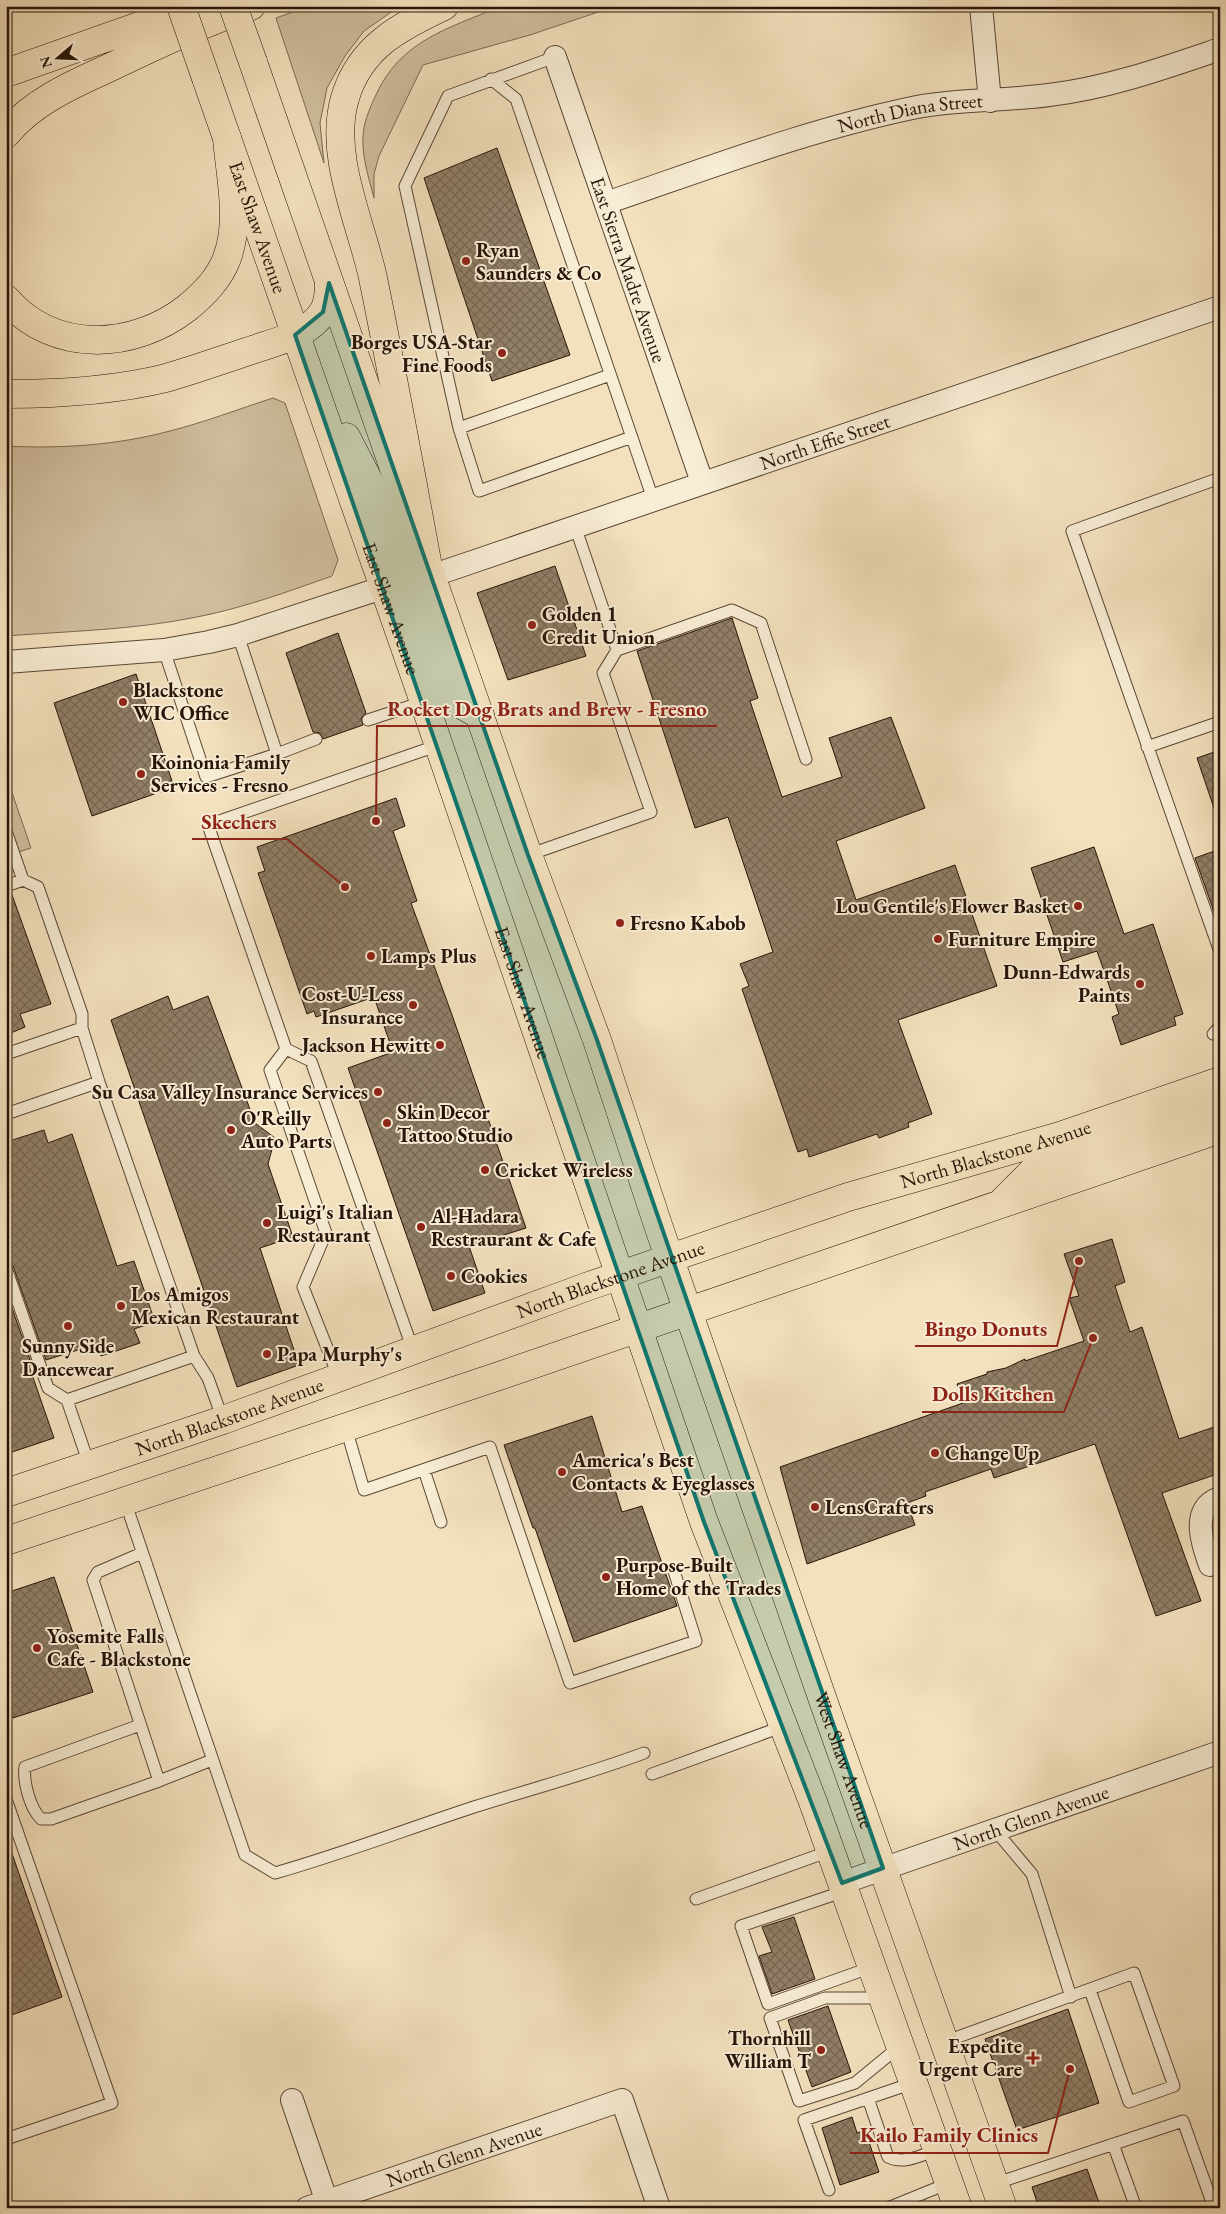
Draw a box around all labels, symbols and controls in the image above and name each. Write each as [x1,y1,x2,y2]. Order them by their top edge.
north arrow [32,32,82,82]
text: N [35,53,56,71]
street label: North Diana Street [834,87,984,139]
street label: East Shaw Avenue [223,158,293,297]
street label: East Sierra Madre Avenue [584,173,673,366]
place label: Ryan Saunders & Co [476,237,601,286]
marker: Ryan Saunders & Co [460,255,472,267]
place label: Borges USA-Star Fine Foods [351,329,493,378]
marker: Borges USA-Star Fine Foods [496,347,508,359]
street label: North Effie Street [756,407,894,476]
street label: East Shaw Avenue [356,539,426,678]
place label: Golden 1 Credit Union [542,601,655,650]
marker: Golden 1 Credit Union [526,619,538,631]
place label: Blackstone WIC Office [133,677,229,726]
callout: Rocket Dog Brats and Brew - Fresno [377,690,717,726]
text: Rocket Dog Brats and Brew - Fresno [387,695,707,722]
marker: Blackstone WIC Office [117,696,129,708]
place label: Koinonia Family Services - Fresno [151,749,291,798]
marker: Koinonia Family Services - Fresno [135,768,147,780]
callout: Skechers [192,803,287,839]
text: Skechers [201,808,277,835]
place label: Lou Gentile's Flower Basket [836,893,1068,919]
marker: Lou Gentile's Flower Basket [1072,900,1084,912]
place label: Fresno Kabob [630,910,746,936]
marker: Fresno Kabob [614,917,626,929]
street label: East Shaw Avenue [489,923,558,1062]
place label: Furniture Empire [948,926,1096,952]
marker: Furniture Empire [932,933,944,945]
place label: Lamps Plus [381,943,476,969]
marker: Lamps Plus [365,950,377,962]
place label: Dunn-Edwards Paints [1003,959,1130,1008]
marker: Dunn-Edwards Paints [1134,978,1146,990]
place label: Cost-U-Less Insurance [302,981,403,1030]
marker: Cost-U-Less Insurance [407,999,419,1011]
place label: Jackson Hewitt [300,1032,430,1058]
marker: Jackson Hewitt [434,1039,446,1051]
place label: Su Casa Valley Insurance Services [92,1079,368,1105]
marker: Su Casa Valley Insurance Services [372,1086,384,1098]
place label: Skin Decor Tattoo Studio [397,1099,513,1148]
place label: O'Reilly Auto Parts [240,1105,332,1154]
street label: North Blackstone Avenue [897,1113,1094,1194]
marker: Skin Decor Tattoo Studio [381,1117,393,1129]
marker: O'Reilly Auto Parts [225,1124,237,1136]
place label: Cricket Wireless [495,1157,633,1183]
marker: Cricket Wireless [479,1164,491,1176]
place label: Luigi's Italian Restaurant [277,1199,393,1248]
place label: Al-Hadara Restraurant & Cafe [430,1203,596,1252]
marker: Luigi's Italian Restaurant [261,1217,273,1229]
marker: Al-Hadara Restraurant & Cafe [415,1221,427,1233]
street label: North Blackstone Avenue [513,1234,708,1324]
place label: Cookies [461,1263,527,1289]
marker: Cookies [445,1270,457,1282]
place label: Los Amigos Mexican Restaurant [131,1281,300,1330]
marker: Los Amigos Mexican Restaurant [115,1300,127,1312]
callout: Bingo Donuts [915,1310,1057,1346]
text: Bingo Donuts [925,1315,1047,1342]
marker: Sunny Side Dancewear [62,1320,74,1332]
place label: Sunny Side Dancewear [22,1333,115,1382]
place label: Papa Murphy's [277,1341,402,1367]
marker: Papa Murphy's [261,1348,273,1360]
street label: North Blackstone Avenue [132,1371,327,1462]
callout: Dolls Kitchen [922,1376,1064,1412]
text: Dolls Kitchen [932,1380,1054,1407]
place label: Change Up [945,1440,1039,1466]
place label: America's Best Contacts & Eyeglasses [571,1447,755,1496]
marker: Change Up [929,1447,941,1459]
marker: America's Best Contacts & Eyeglasses [556,1466,568,1478]
place label: LensCrafters [825,1494,934,1520]
marker: LensCrafters [809,1501,821,1513]
place label: Purpose-Built Home of the Trades [616,1552,781,1601]
marker: Purpose-Built Home of the Trades [600,1571,612,1583]
place label: Yosemite Falls Cafe - Blackstone [47,1623,191,1672]
marker: Yosemite Falls Cafe - Blackstone [31,1642,43,1654]
street label: West Shaw Avenue [808,1688,880,1832]
street label: North Glenn Avenue [950,1779,1112,1856]
place label: Thornhill William T [724,2025,811,2074]
place label: Expedite Urgent Care [919,2033,1022,2082]
marker: Thornhill William T [815,2044,827,2056]
marker: Expedite Urgent Care [1026,2051,1040,2065]
street label: North Glenn Avenue [383,2115,545,2193]
callout: Kailo Family Clinics [850,2117,1048,2153]
text: Kailo Family Clinics [860,2121,1038,2148]

